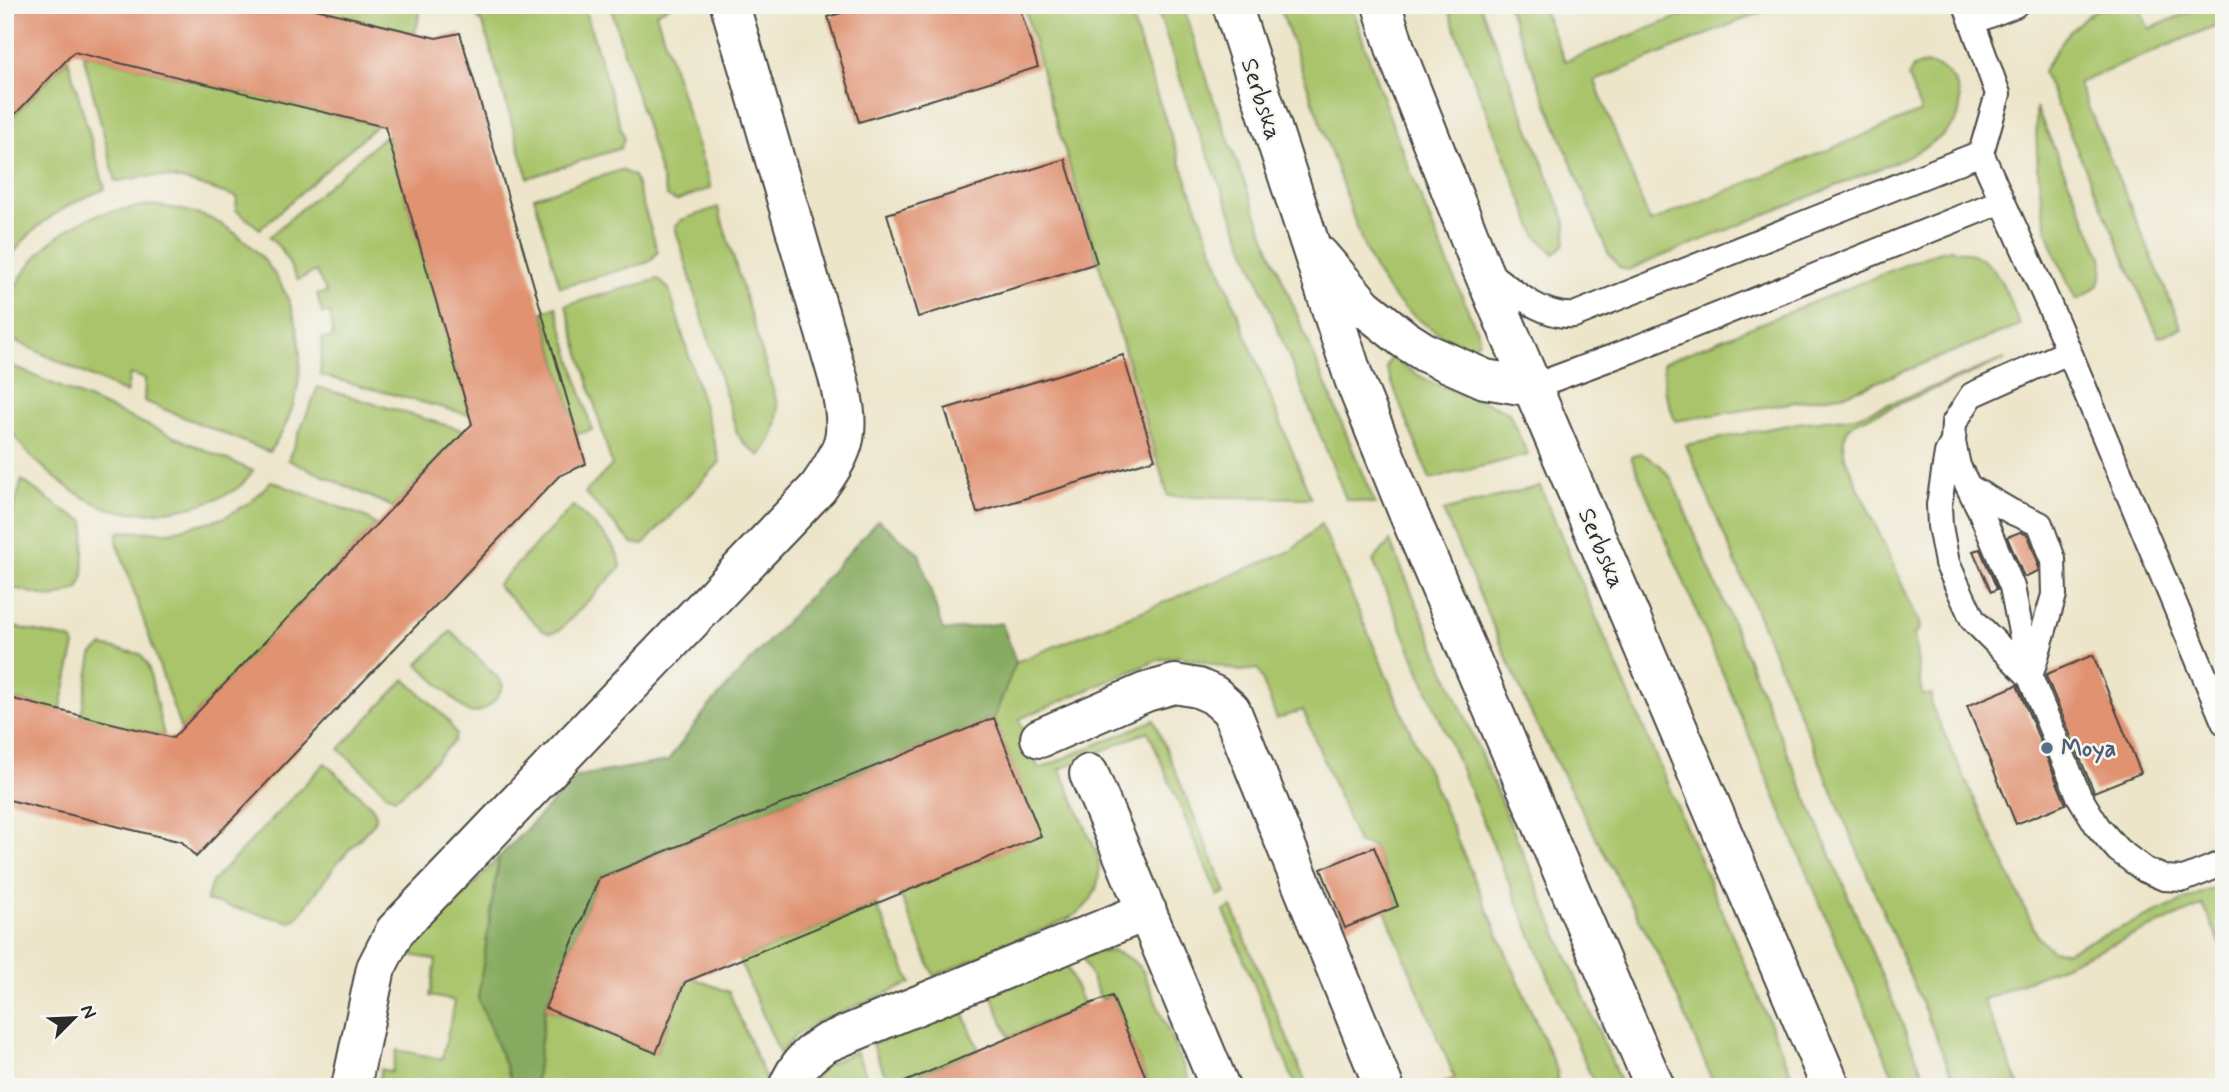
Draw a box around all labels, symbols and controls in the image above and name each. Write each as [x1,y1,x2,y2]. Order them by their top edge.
street label: Serbska [1233,55,1288,144]
street label: Serbska [1570,504,1631,593]
place label: Moya [2061,734,2117,765]
marker: Moya [2039,740,2055,756]
north arrow [38,984,108,1054]
text: N [74,1001,102,1023]

